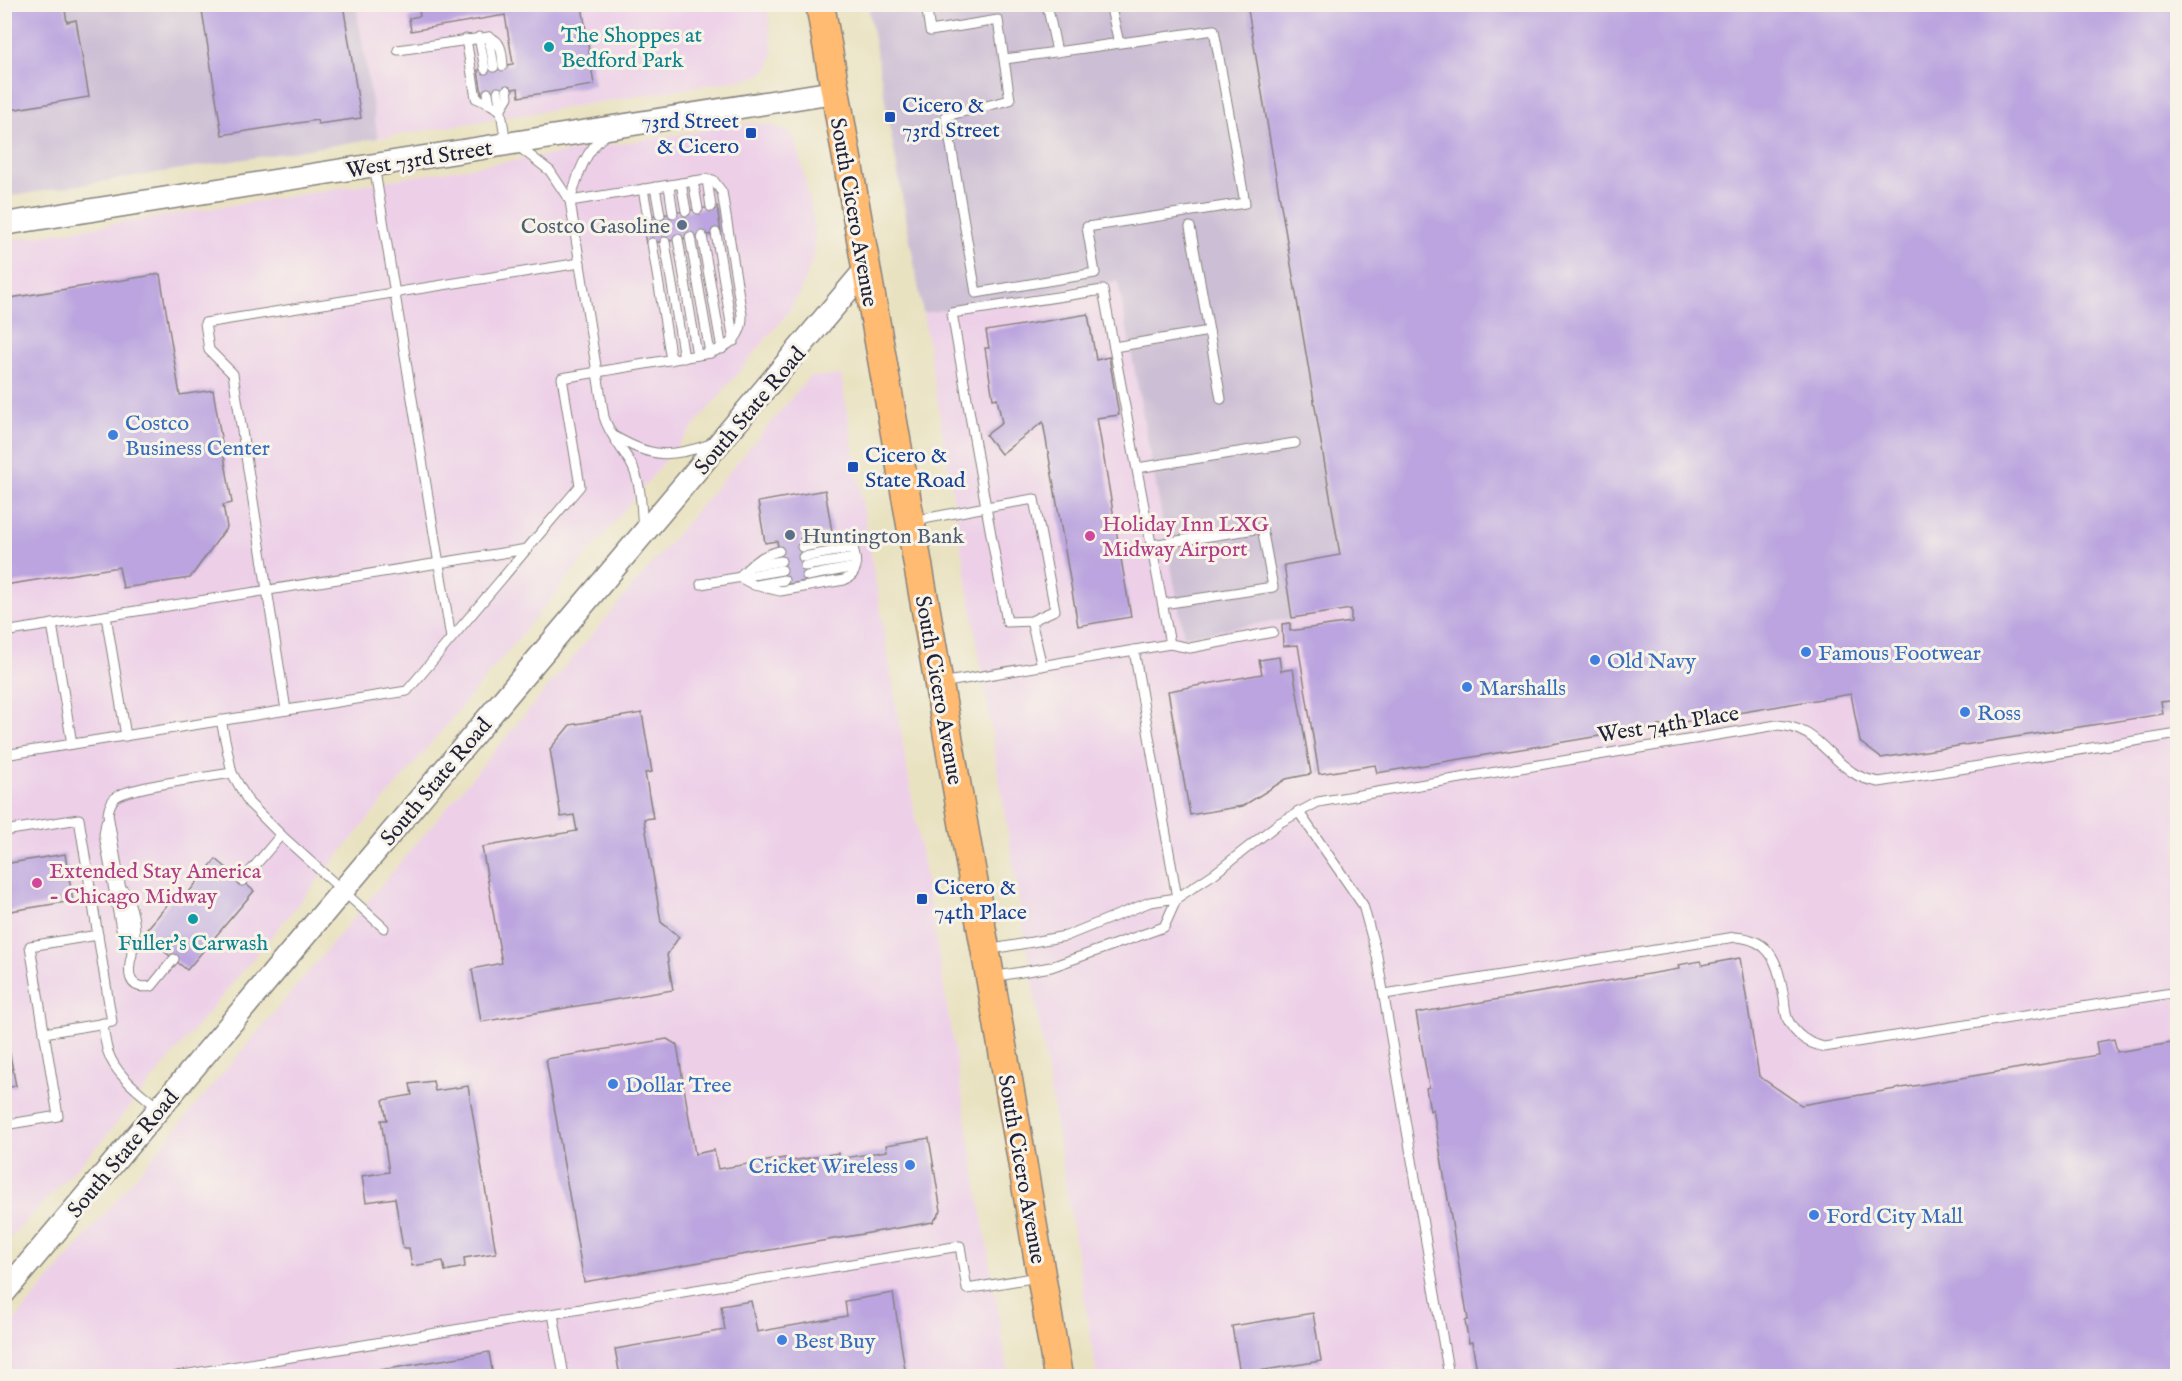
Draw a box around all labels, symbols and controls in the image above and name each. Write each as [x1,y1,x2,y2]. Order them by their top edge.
place label: The Shoppes at Bedford Park [561,22,702,75]
marker: The Shoppes at Bedford Park [542,40,556,54]
place label: Cicero & 73rd Street [902,92,1000,145]
place label: 73rd Street & Cicero [641,108,739,161]
marker: Cicero & 73rd Street [883,110,897,124]
street label: South Cicero Avenue [823,116,883,309]
marker: 73rd Street & Cicero [744,126,758,140]
street label: West 73rd Street [344,135,495,185]
place label: Costco Gasoline [521,213,670,241]
marker: Costco Gasoline [675,218,689,232]
street label: South State Road [689,341,813,481]
place label: Costco Business Center [125,410,270,463]
marker: Costco Business Center [106,428,120,442]
place label: Cicero & State Road [865,442,966,495]
marker: Cicero & State Road [846,460,860,474]
place label: Holiday Inn LXG Midway Airport [1102,511,1269,564]
place label: Huntington Bank [802,523,964,551]
marker: Huntington Bank [783,528,797,542]
marker: Holiday Inn LXG Midway Airport [1083,529,1097,543]
street label: South Cicero Avenue [908,594,968,787]
place label: Famous Footwear [1818,640,1981,668]
marker: Famous Footwear [1799,645,1813,659]
place label: Old Navy [1607,648,1696,676]
marker: Old Navy [1588,653,1602,667]
place label: Marshalls [1479,675,1566,703]
marker: Marshalls [1460,680,1474,694]
street label: West 74th Place [1596,700,1741,750]
place label: Ross [1977,700,2021,728]
marker: Ross [1958,705,1972,719]
street label: South State Road [375,712,499,852]
place label: Extended Stay America - Chicago Midway [49,858,262,911]
place label: Cicero & 74th Place [934,874,1027,927]
marker: Extended Stay America - Chicago Midway [30,876,44,890]
marker: Cicero & 74th Place [915,892,929,906]
marker: Fuller's Carwash [186,912,200,926]
place label: Fuller's Carwash [118,930,269,958]
place label: Dollar Tree [625,1072,732,1100]
street label: South Cicero Avenue [991,1073,1051,1266]
marker: Dollar Tree [606,1077,620,1091]
street label: South State Road [62,1084,186,1224]
place label: Cricket Wireless [748,1153,898,1181]
marker: Cricket Wireless [903,1158,917,1172]
place label: Ford City Mall [1826,1203,1963,1231]
marker: Ford City Mall [1807,1208,1821,1222]
place label: Best Buy [794,1328,876,1356]
marker: Best Buy [775,1333,789,1347]

